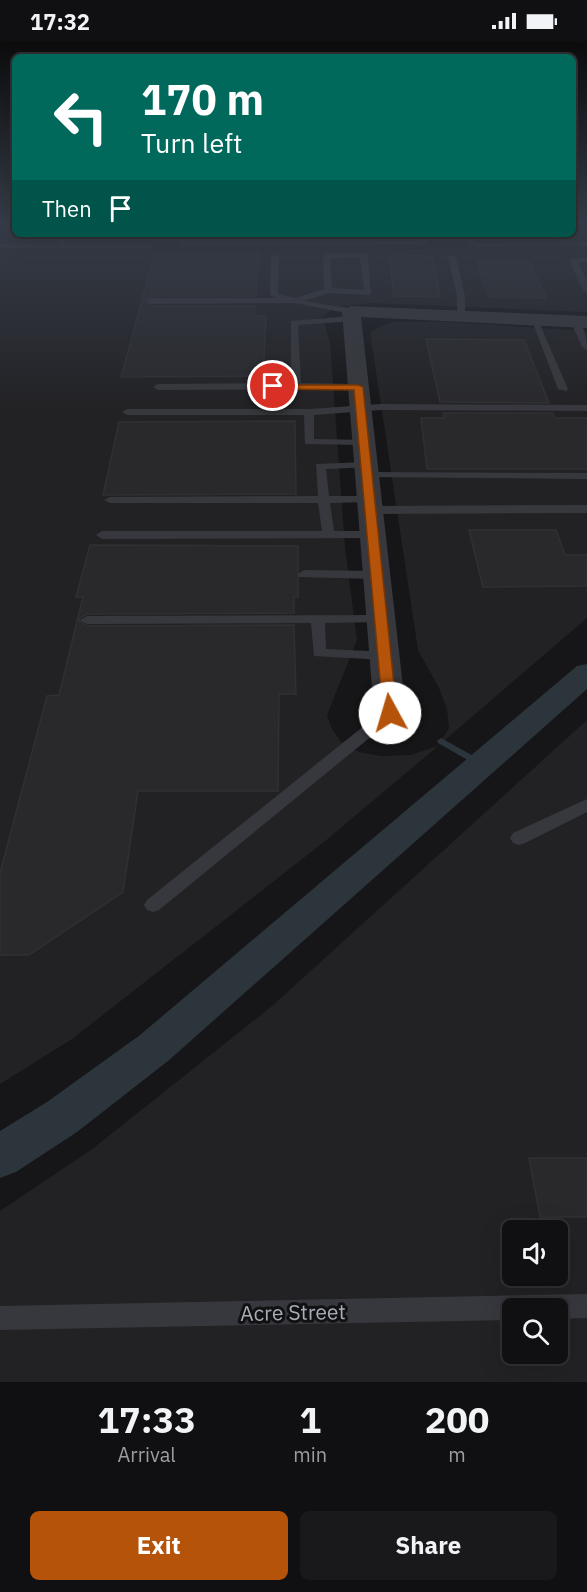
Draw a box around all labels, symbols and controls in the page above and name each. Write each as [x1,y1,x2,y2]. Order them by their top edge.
text: 17:32 [30,7,90,36]
text: 170 m [141,72,264,127]
icon: left [42,78,120,156]
text: Turn left [141,125,242,160]
icon: arrive [104,192,137,225]
text: Then [42,194,92,223]
pin [247,360,298,411]
icon: arrive [256,369,289,402]
position arrow [358,681,422,745]
map controls [502,1220,568,1364]
button: sound [502,1220,568,1286]
street label: Acre Street [240,1297,346,1327]
button: search [502,1298,568,1364]
text: 17:33 [98,1396,196,1443]
text: 1 [299,1396,321,1443]
text: 200 [425,1396,489,1443]
text: Arrival [118,1441,176,1468]
text: min [293,1441,327,1468]
text: m [448,1441,466,1468]
button: Exit [30,1511,288,1580]
button: Share [300,1511,557,1580]

